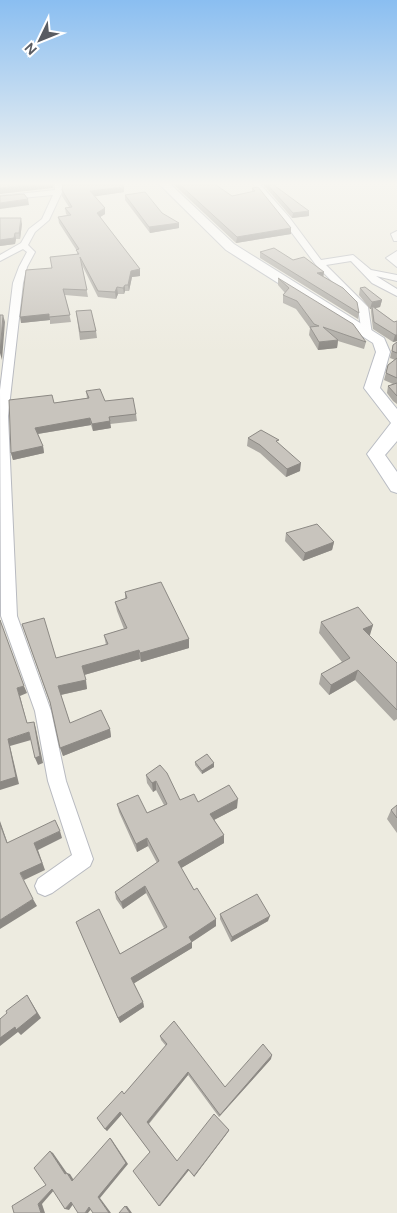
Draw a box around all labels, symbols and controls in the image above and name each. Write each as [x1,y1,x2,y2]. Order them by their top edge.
north arrow [15,15,65,65]
text: N [20,39,41,59]

